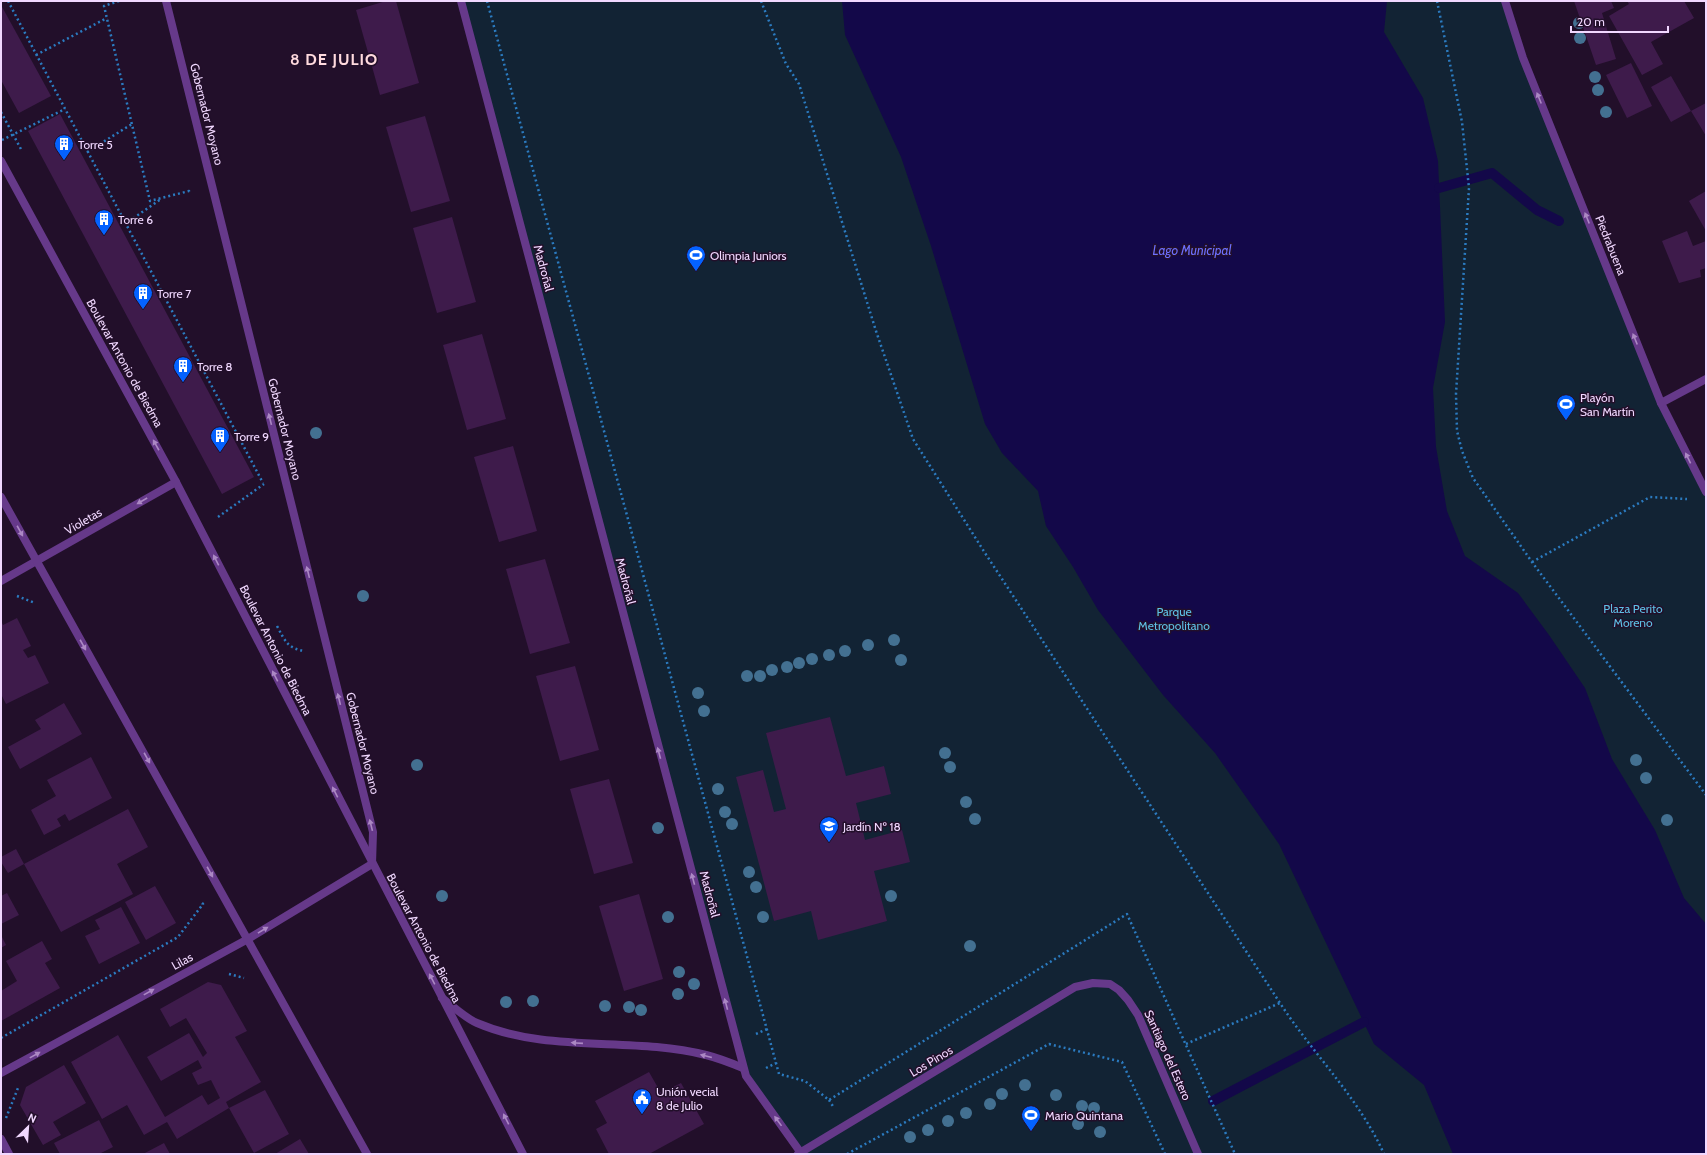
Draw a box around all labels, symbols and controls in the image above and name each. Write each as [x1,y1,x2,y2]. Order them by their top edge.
scale bar [1571,8,1668,34]
text: 20 m [1577,14,1605,29]
district label: 8 DE JULIO [290,50,378,69]
street label: Gobernador Moyano [187,61,227,167]
one-way arrow [1535,91,1541,103]
building icon: Torre 5 [53,133,75,161]
place label: Torre 5 [78,137,113,152]
building icon: Torre 6 [93,208,115,236]
place label: Torre 6 [118,212,153,227]
one-way arrow [1584,213,1590,224]
street label: Piedrabuena [1592,213,1630,277]
water label: Lago Municipal [1153,242,1231,258]
street label: Madroñal [531,243,557,293]
sports icon: Olimpia Juniors [685,244,707,272]
place label: Olimpia Juniors [710,248,787,263]
building icon: Torre 7 [132,282,154,310]
place label: Torre 7 [157,286,191,301]
street label: Boulevar Antonio de Biedma [83,296,167,430]
one-way arrow [1632,333,1638,345]
building icon: Torre 8 [172,355,194,383]
place label: Torre 8 [197,359,233,374]
street label: Gobernador Moyano [265,376,305,482]
place label: Playón San Martín [1580,390,1635,419]
sports icon: Playón San Martín [1555,393,1577,421]
one-way arrow [267,413,273,425]
building icon: Torre 9 [209,425,231,453]
place label: Torre 9 [234,429,269,444]
one-way arrow [152,439,159,451]
one-way arrow [1685,452,1691,464]
one-way arrow [136,498,148,505]
street label: Violetas [62,504,104,538]
one-way arrow [16,526,23,537]
one-way arrow [213,554,219,566]
street label: Madroñal [613,556,639,606]
one-way arrow [305,566,311,578]
street label: Boulevar Antonio de Biedma [237,582,316,718]
park label: Plaza Perito Moreno [1603,601,1663,630]
park label: Parque Metropolitano [1138,604,1210,633]
one-way arrow [80,639,87,651]
one-way arrow [272,670,279,682]
street label: Gobernador Moyano [343,690,383,796]
one-way arrow [336,692,342,705]
one-way arrow [656,747,662,759]
one-way arrow [143,752,150,764]
one-way arrow [332,786,338,797]
school or university icon: Jardín Nº 18 [818,815,840,843]
one-way arrow [367,819,373,831]
place label: Jardín Nº 18 [842,819,901,834]
one-way arrow [207,866,214,877]
street label: Madroñal [697,869,723,919]
street label: Boulevar Antonio de Biedma [383,871,465,1005]
one-way arrow [690,872,696,884]
one-way arrow [257,926,269,933]
street label: Lilas [169,949,195,973]
one-way arrow [429,974,436,985]
one-way arrow [144,989,155,996]
one-way arrow [723,998,729,1010]
street label: Santiago del Estero [1141,1008,1195,1103]
one-way arrow [571,1039,583,1046]
street label: Los Pinos [907,1042,955,1080]
one-way arrow [29,1051,41,1058]
one-way arrow [700,1052,712,1058]
place label: Unión vecial 8 de Julio [656,1084,718,1113]
public building icon: Unión vecial 8 de Julio [631,1087,653,1115]
sports icon: Mario Quintana [1020,1104,1042,1132]
north arrow [8,1107,48,1147]
place label: Mario Quintana [1045,1108,1123,1123]
text: N [26,1110,39,1126]
one-way arrow [502,1114,509,1125]
one-way arrow [774,1116,782,1126]

